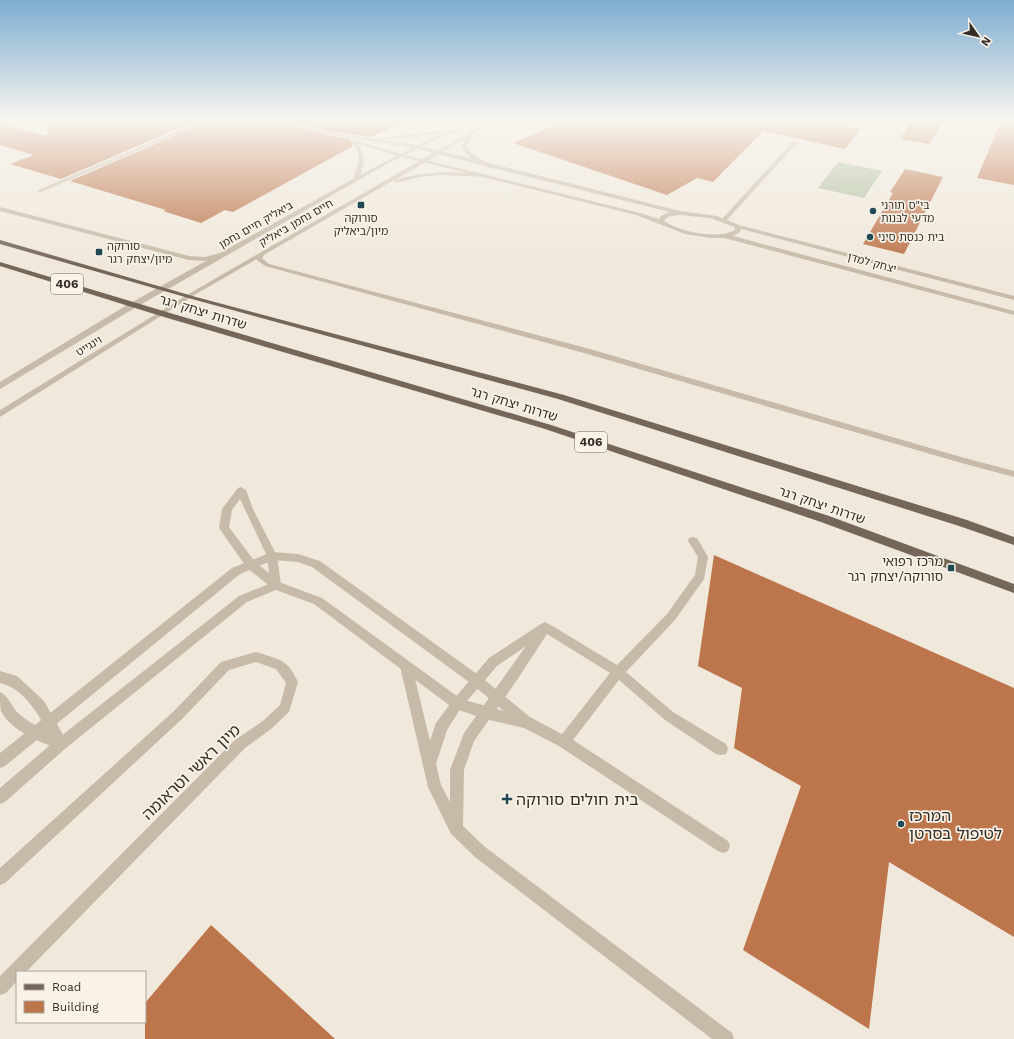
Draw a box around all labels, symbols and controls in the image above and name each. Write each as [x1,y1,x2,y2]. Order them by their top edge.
north arrow [958,16,998,56]
text: N [978,34,994,48]
street label: חיים נחמן ביאליק [257,197,335,249]
street label: ביאליק חיים נחמן [217,199,295,251]
place label: בי"ס תורני מדעי לבנות [881,199,934,225]
marker: סורוקה מיון/ביאליק [356,200,366,210]
marker: בי"ס תורני מדעי לבנות [868,206,878,216]
place label: סורוקה מיון/ביאליק [334,212,388,238]
place label: בית כנסת סיני [878,231,944,244]
marker: בית כנסת סיני [865,232,875,242]
place label: סורוקה מיון/יצחק רגר [107,240,172,266]
marker: סורוקה מיון/יצחק רגר [94,247,104,257]
street label: יצחק למדן [846,250,898,276]
road number: 406 [51,274,83,294]
street label: שדרות יצחק רגר [157,292,249,332]
street label: וינגייט [74,333,104,359]
street label: שדרות יצחק רגר [468,384,560,424]
road number: 406 [575,432,607,452]
street label: שדרות יצחק רגר [777,483,867,527]
place label: מרכז רפואי סורוקה/יצחק רגר [847,554,943,584]
marker: מרכז רפואי סורוקה/יצחק רגר [946,563,956,573]
street label: מיון ראשי וטראומה [138,720,244,824]
place label: בית חולים סורוקה [516,790,639,809]
marker: בית חולים סורוקה [501,793,513,805]
place label: המרכז לטיפול בסרטן [909,806,1002,843]
marker: המרכז לטיפול בסרטן [896,819,906,829]
legend [16,971,146,1023]
text: Road [52,980,81,994]
text: Building [52,1000,99,1014]

